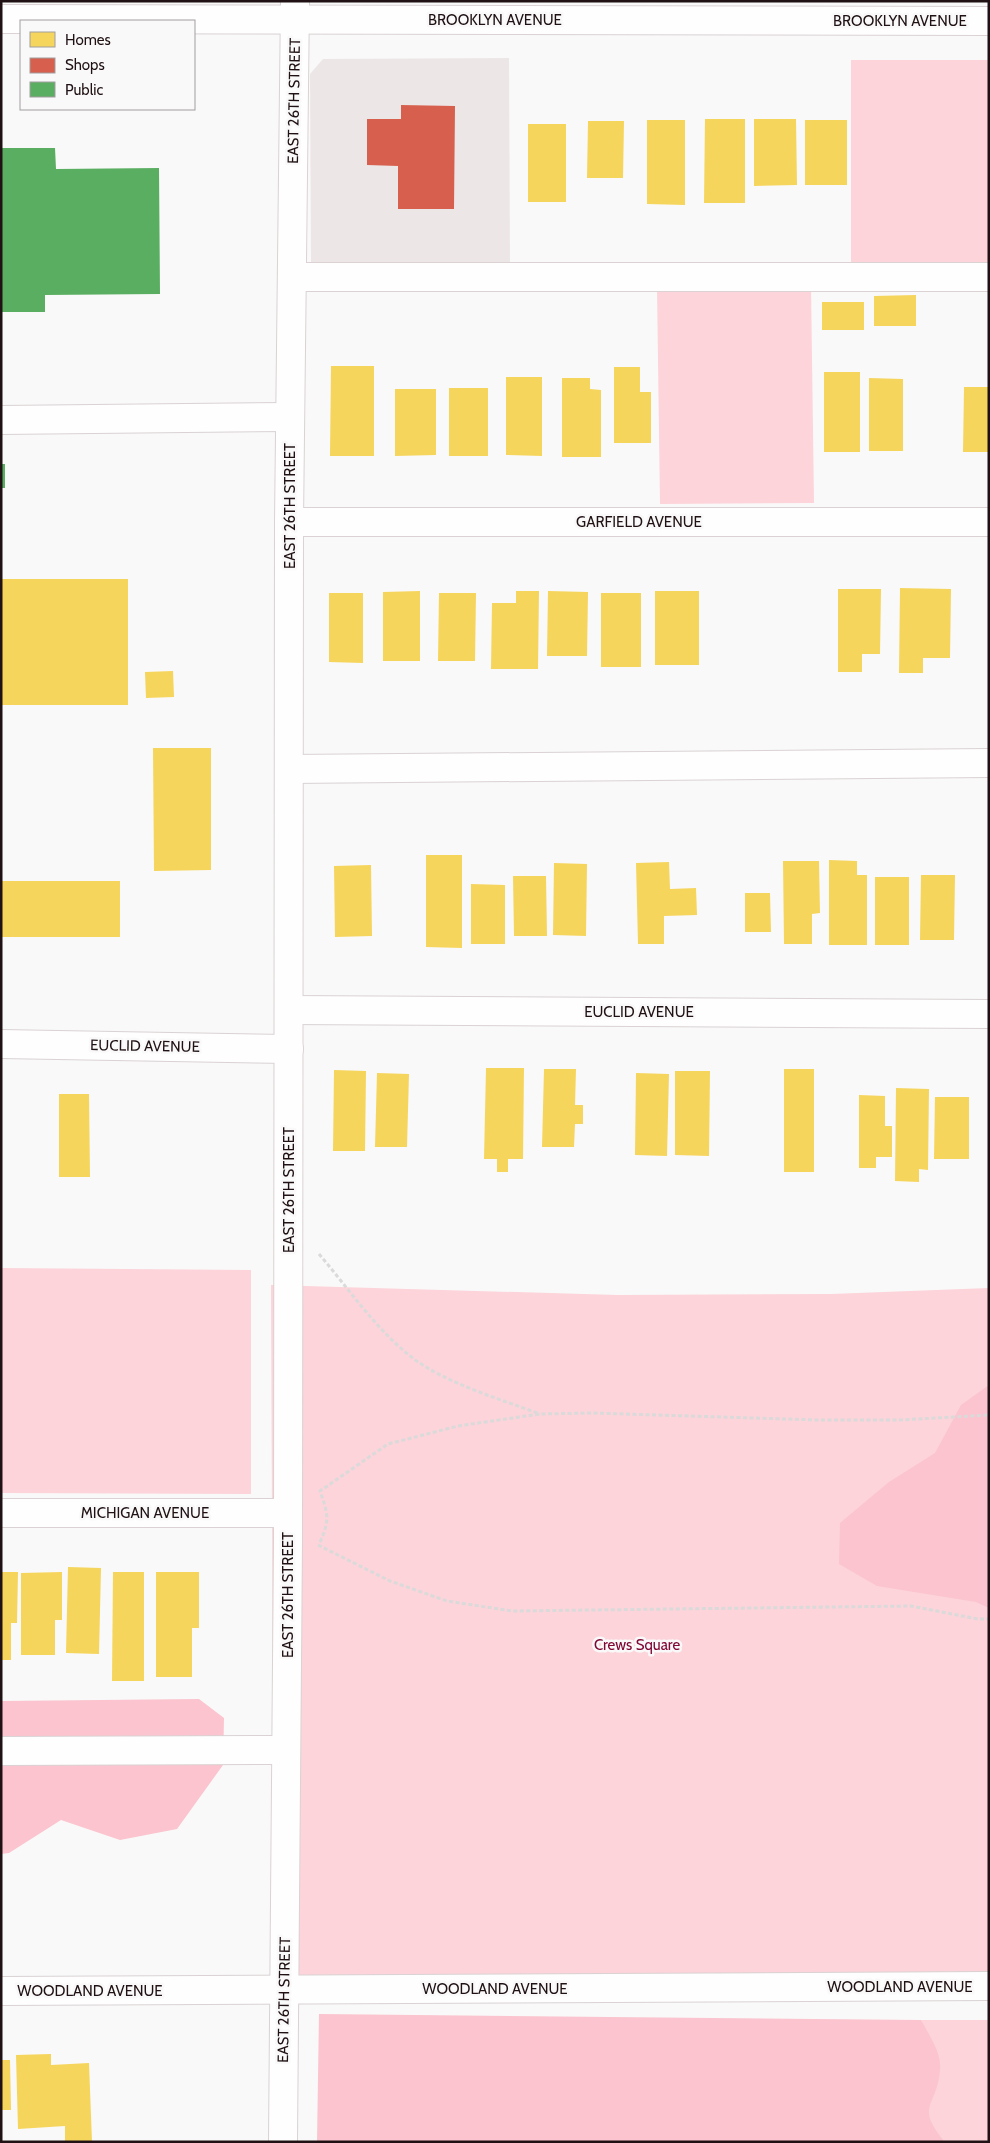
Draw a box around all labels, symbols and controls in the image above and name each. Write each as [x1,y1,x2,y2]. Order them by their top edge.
street label: BROOKLYN AVENUE [428,11,562,29]
street label: BROOKLYN AVENUE [833,12,967,30]
legend [20,20,195,110]
text: Homes [65,31,111,49]
street label: EAST 26TH STREET [284,38,304,164]
text: Shops [65,56,105,74]
text: Public [65,81,103,99]
street label: EAST 26TH STREET [281,443,299,569]
street label: GARFIELD AVENUE [576,513,702,531]
street label: EUCLID AVENUE [584,1003,694,1021]
street label: EUCLID AVENUE [90,1036,200,1056]
street label: EAST 26TH STREET [280,1127,298,1253]
street label: MICHIGAN AVENUE [81,1504,209,1522]
street label: EAST 26TH STREET [279,1532,297,1658]
park label: Crews Square [594,1636,680,1654]
street label: EAST 26TH STREET [274,1937,294,2063]
street label: WOODLAND AVENUE [827,1978,973,1996]
street label: WOODLAND AVENUE [422,1980,568,1998]
street label: WOODLAND AVENUE [17,1982,163,2000]

